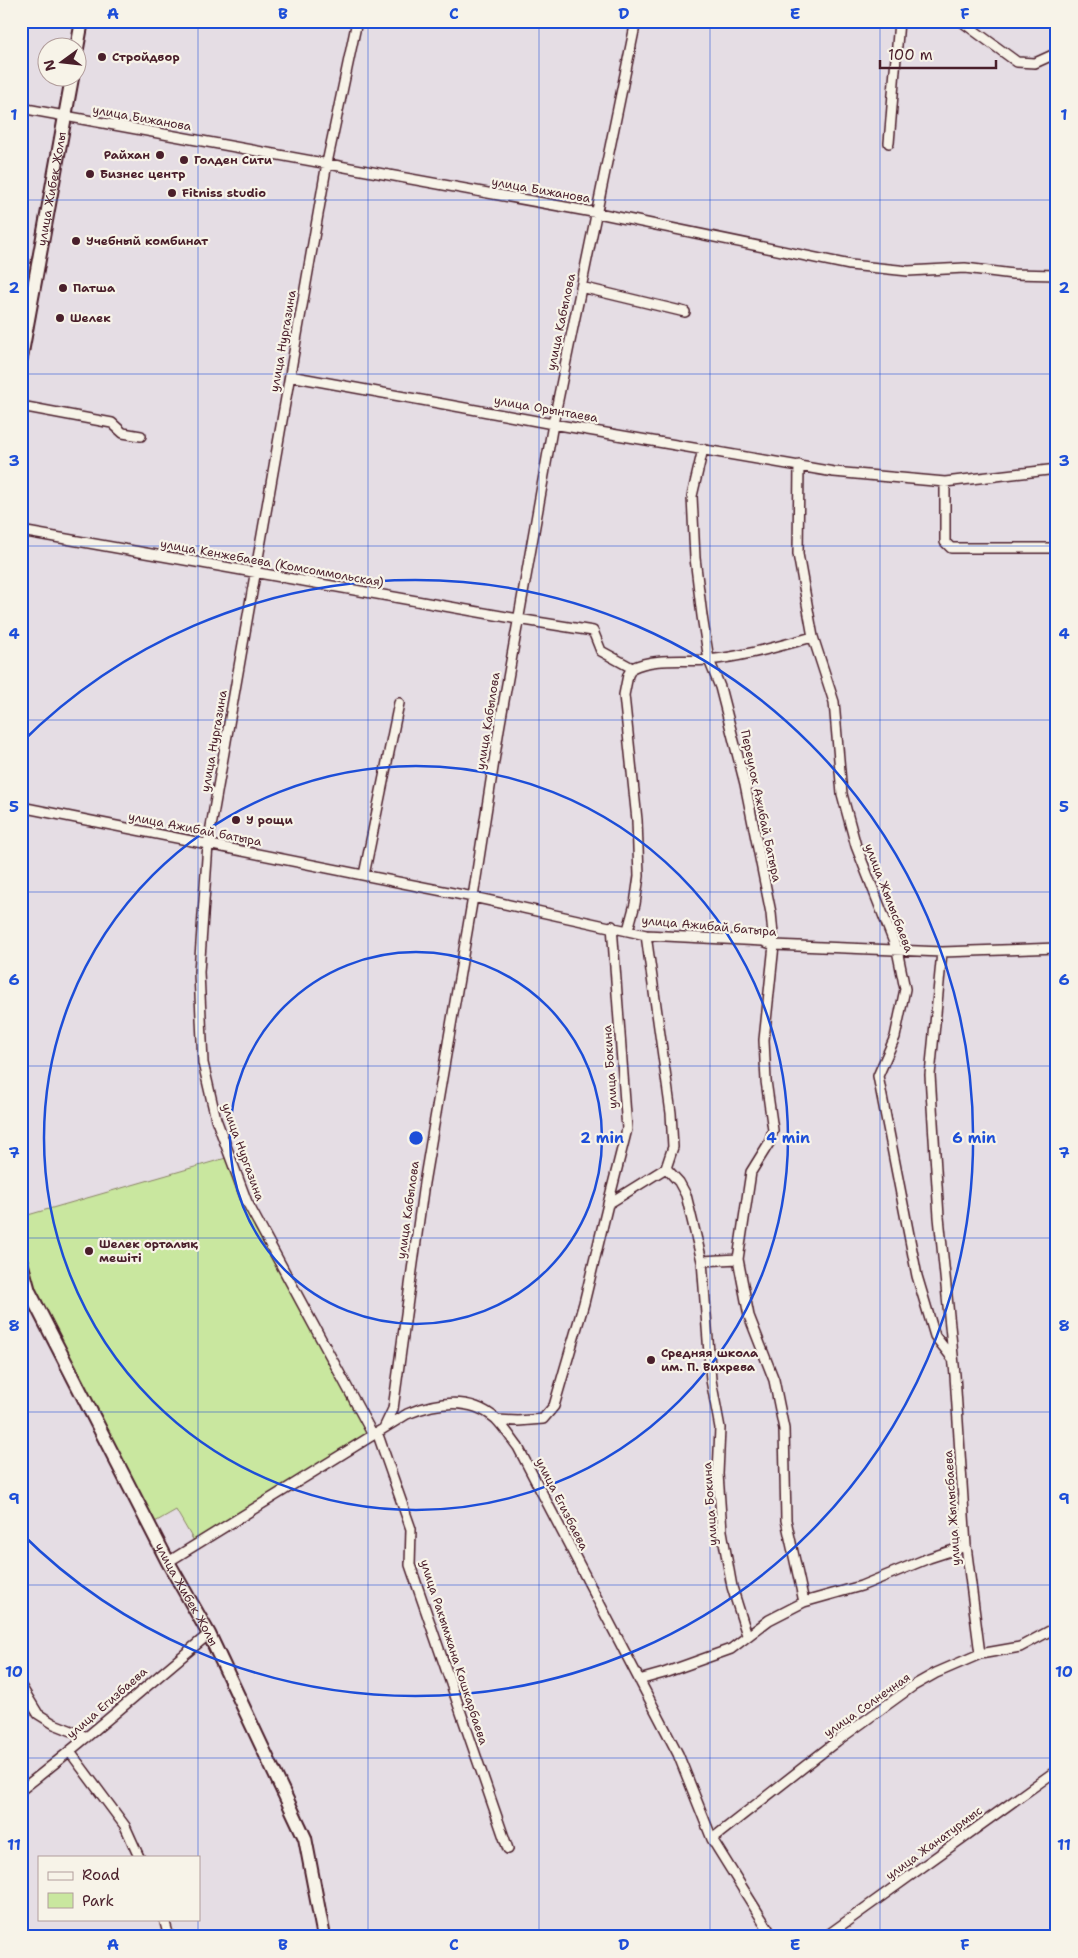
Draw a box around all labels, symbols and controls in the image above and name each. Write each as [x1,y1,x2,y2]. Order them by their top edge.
text: A [107,3,119,24]
text: B [278,3,288,24]
text: C [449,3,459,24]
text: D [618,3,630,24]
text: E [790,3,800,24]
text: F [960,3,970,24]
north arrow [38,38,88,88]
scale bar [880,38,997,70]
text: 100 m [888,45,933,65]
place label: Стройдвор [112,49,180,65]
marker: Стройдвор [96,51,108,63]
text: N [39,58,60,73]
street label: улица Бижанова [91,101,193,135]
text: 1 [10,104,18,125]
text: 1 [1060,104,1068,125]
street label: улица Жибек Жолы [34,130,70,247]
place label: Райхан [104,147,150,163]
marker: Райхан [154,149,166,161]
place label: Голден Сити [194,152,273,168]
marker: Голден Сити [178,154,190,166]
place label: Бизнес центр [100,166,185,182]
marker: Бизнес центр [84,168,96,180]
street label: улица Бижанова [490,173,592,207]
place label: Fitniss studio [182,185,266,201]
marker: Fitniss studio [166,187,178,199]
place label: Учебный комбинат [86,233,209,249]
marker: Учебный комбинат [70,235,82,247]
street label: улица Кабылова [543,272,579,372]
text: 2 [8,277,20,298]
text: 2 [1058,277,1070,298]
place label: Патша [73,280,116,296]
marker: Патша [57,282,69,294]
street label: улица Нургазина [266,288,300,393]
place label: Шелек [70,310,111,326]
marker: Шелек [54,312,66,324]
street label: улица Орынтаева [493,392,600,426]
text: 3 [8,450,20,471]
text: 3 [1058,450,1070,471]
street label: улица Кенжебаева (Комсоммольская) [159,535,385,591]
text: 4 [8,623,20,644]
text: 4 [1058,623,1070,644]
street label: улица Кабылова [472,670,504,771]
street label: улица Нургазина [197,688,231,793]
street label: Переулок Ажибай Батыра [737,729,785,884]
text: 5 [9,796,19,817]
text: 5 [1059,796,1069,817]
street label: улица Ажибай батыра [127,808,264,850]
place label: У рощи [246,812,293,828]
marker: У рощи [230,814,242,826]
street label: улица Жылысбаева [861,841,917,955]
street label: улица Ажибай батыра [641,912,778,940]
text: 6 [8,969,20,990]
text: 6 [1058,969,1070,990]
street label: улица Бокина [599,1024,621,1109]
street label: улица Нургазина [218,1101,268,1204]
text: 2 min [580,1128,624,1148]
text: 4 min [766,1128,810,1148]
text: 6 min [952,1128,996,1148]
centre of rings [407,1129,425,1147]
text: 7 [8,1142,20,1163]
text: 7 [1058,1142,1070,1163]
street label: улица Кабылова [393,1159,423,1260]
place label: Шелек орталық мешіті [99,1236,198,1266]
marker: Шелек орталық мешіті [83,1245,95,1257]
text: 8 [8,1315,20,1336]
text: 8 [1058,1315,1070,1336]
place label: Средняя школа им. П. Вихрева [661,1345,759,1375]
marker: Средняя школа им. П. Вихрева [645,1354,657,1366]
street label: улица Жылысбаева [940,1449,964,1566]
street label: улица Егизбаева [532,1455,592,1553]
street label: улица Бокина [699,1461,721,1546]
text: 9 [8,1488,20,1509]
text: 9 [1058,1488,1070,1509]
street label: улица Жибек Жолы [152,1540,221,1649]
street label: улица Ракымжана Кошкарбаева [416,1557,492,1747]
text: 10 [5,1661,23,1682]
text: 10 [1055,1661,1073,1682]
street label: улица Егизбаева [63,1663,151,1742]
street label: улица Солнечная [821,1669,913,1741]
street label: улица Жанатурмыс [882,1802,986,1884]
text: 11 [7,1834,21,1855]
text: 11 [1057,1834,1071,1855]
legend [38,1856,200,1920]
text: Road [82,1865,120,1885]
text: Park [82,1891,114,1911]
text: A [107,1934,119,1955]
text: B [278,1934,288,1955]
text: C [449,1934,459,1955]
text: D [618,1934,630,1955]
text: E [790,1934,800,1955]
text: F [960,1934,970,1955]

